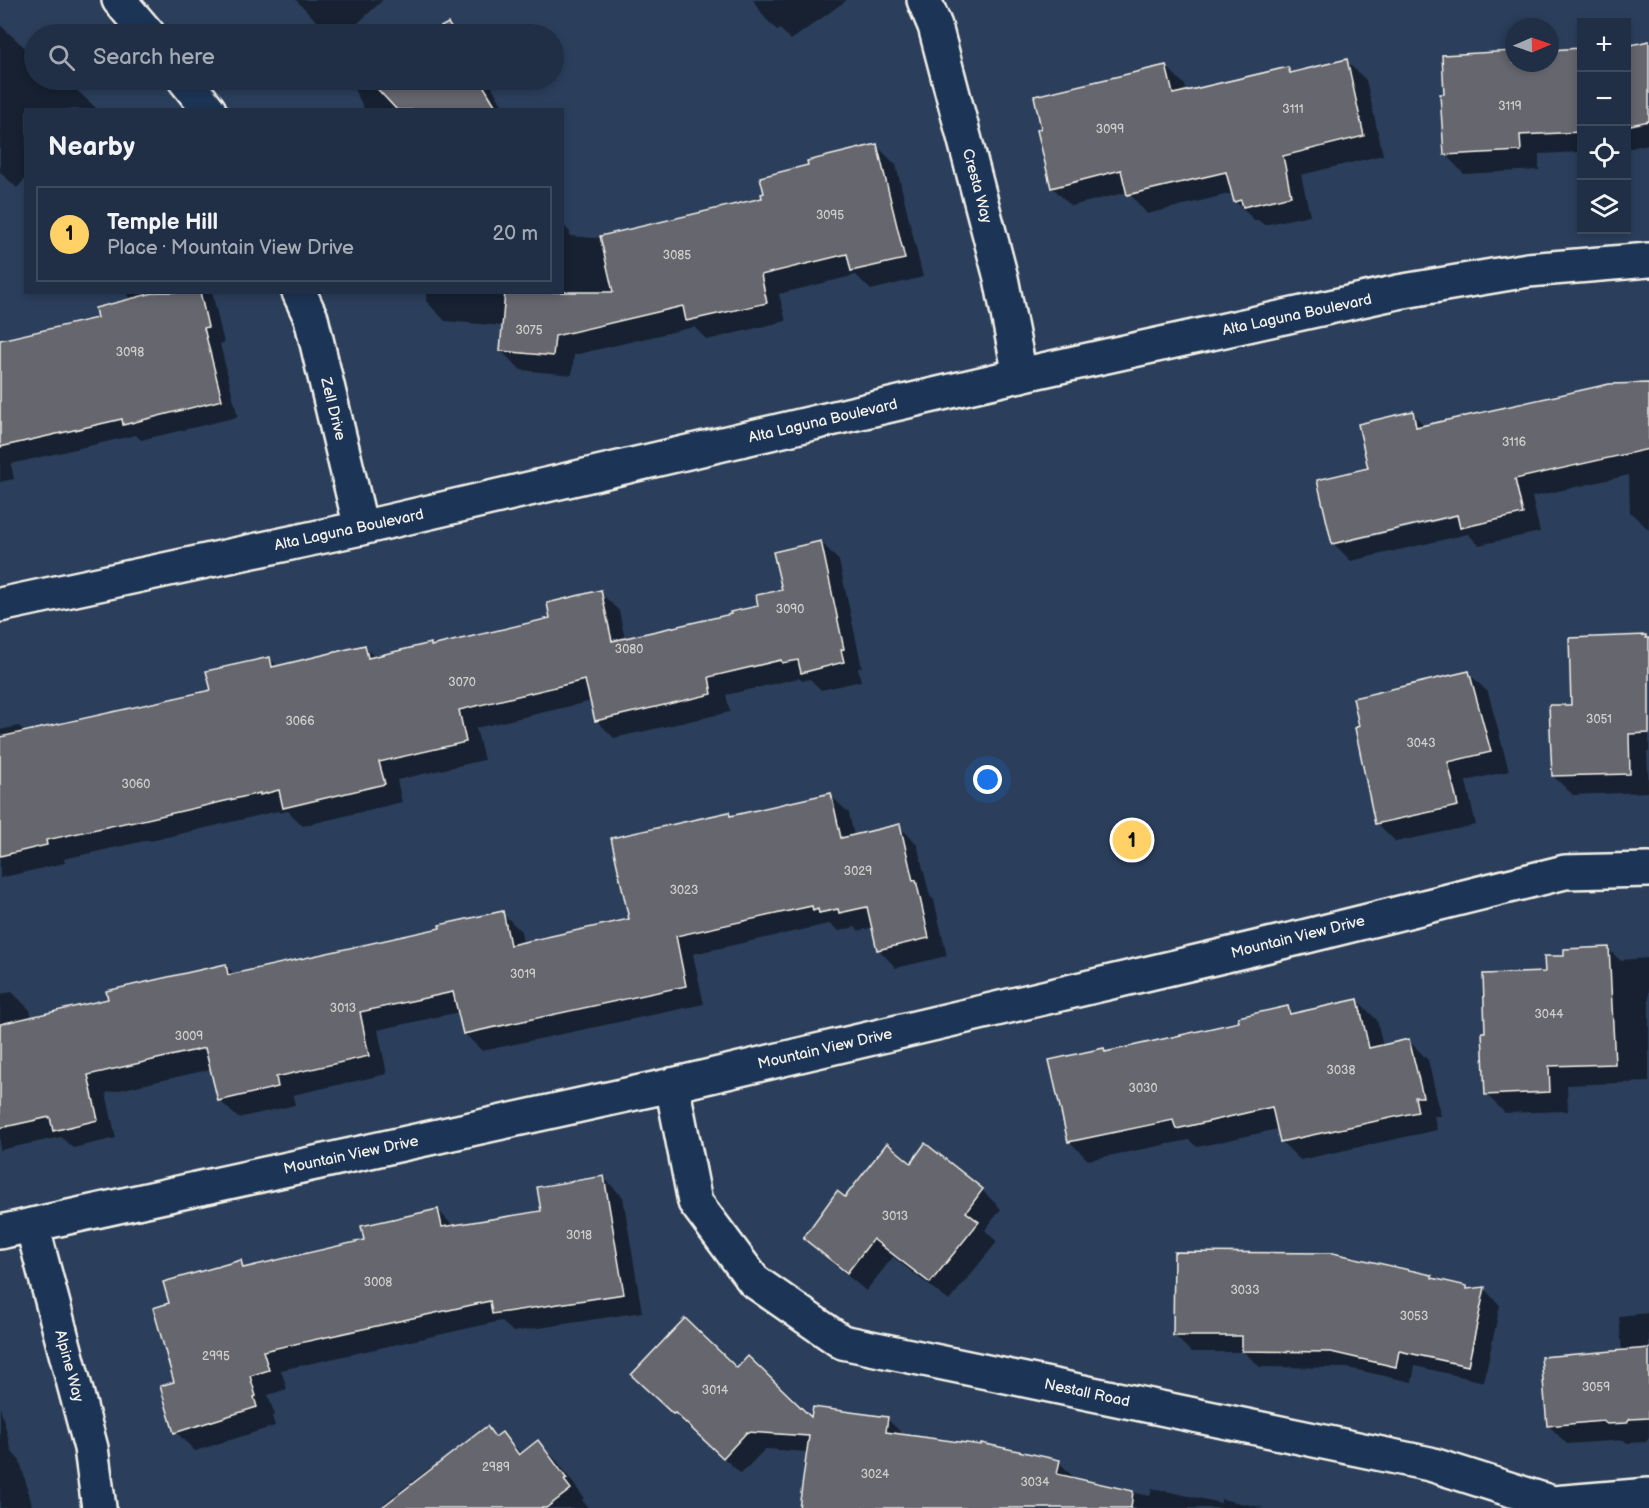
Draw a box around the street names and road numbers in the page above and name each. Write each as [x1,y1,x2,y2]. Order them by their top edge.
street label: Cresta Way [958,147,996,226]
street label: Alta Laguna Boulevard [1221,290,1373,340]
street label: Zell Drive [316,375,350,442]
street label: Alta Laguna Boulevard [747,395,899,447]
street label: Alta Laguna Boulevard [273,505,425,555]
street label: Mountain View Drive [1229,911,1367,963]
street label: Mountain View Drive [756,1024,894,1074]
street label: Mountain View Drive [282,1131,420,1179]
street label: Alpine Way [50,1328,88,1404]
street label: Nestall Road [1042,1375,1132,1411]

